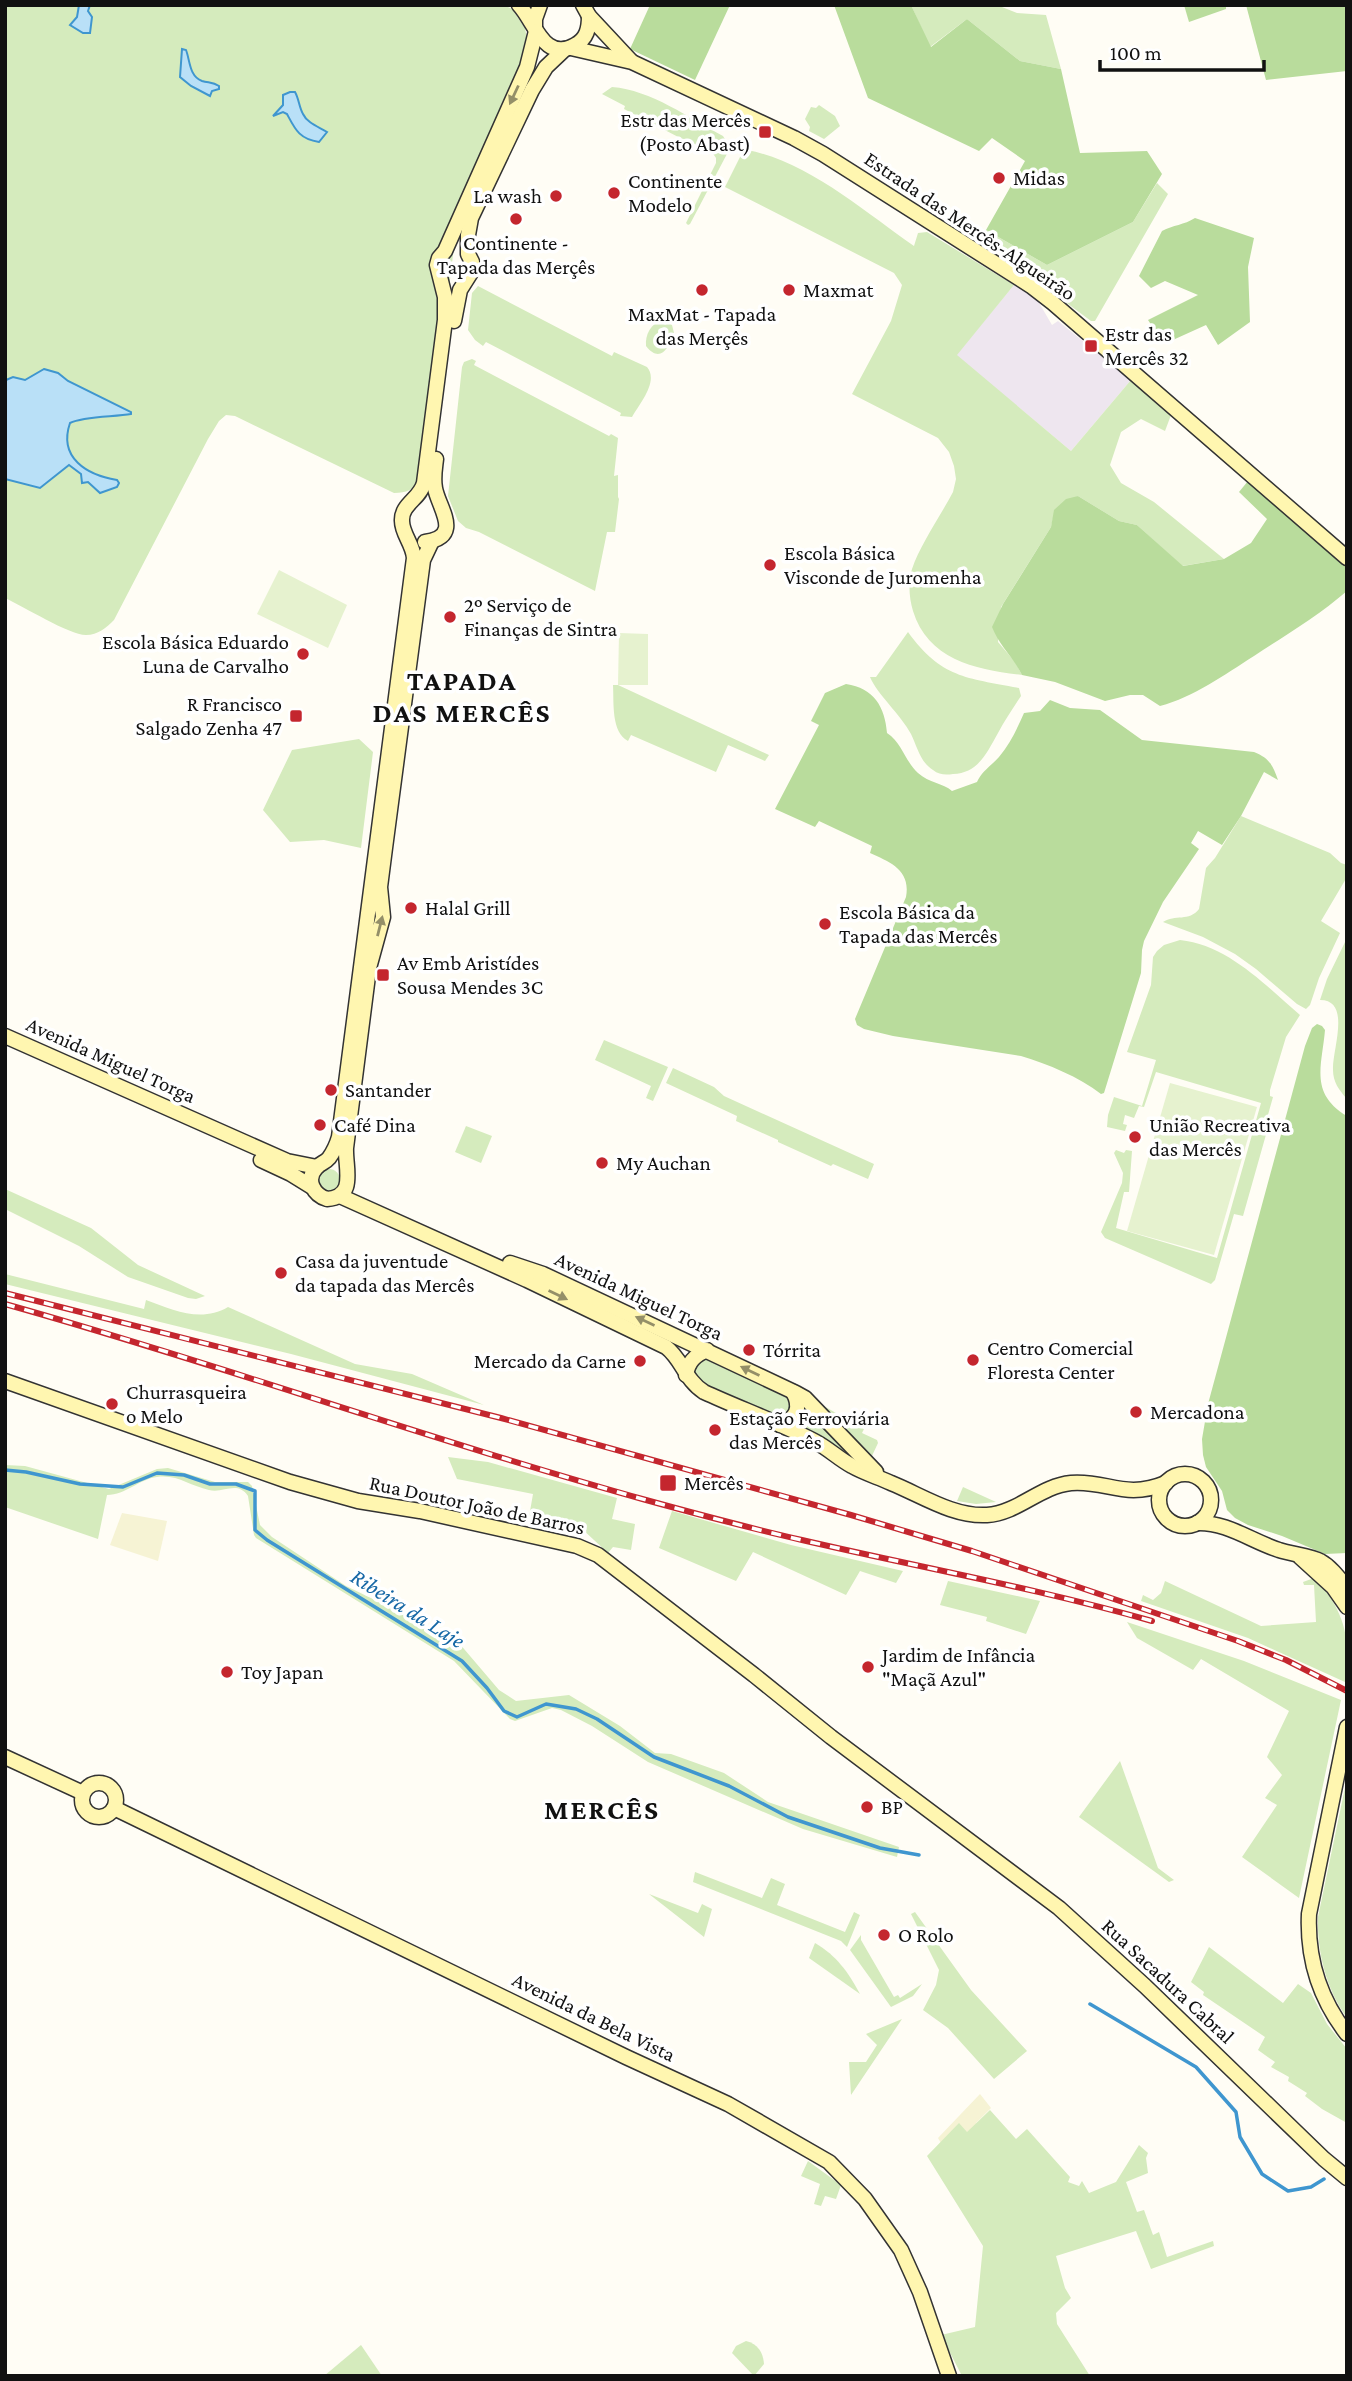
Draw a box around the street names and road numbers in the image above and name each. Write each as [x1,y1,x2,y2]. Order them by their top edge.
street label: Estrada das Mercês-Algueirão [860,146,1080,306]
street label: Avenida Miguel Torga [23,1012,199,1108]
street label: Avenida Miguel Torga [551,1247,727,1346]
street label: Rua Doutor João de Barros [367,1470,587,1540]
street label: Rua Sacadura Cabral [1097,1914,1239,2048]
street label: Avenida da Bela Vista [509,1967,680,2067]

